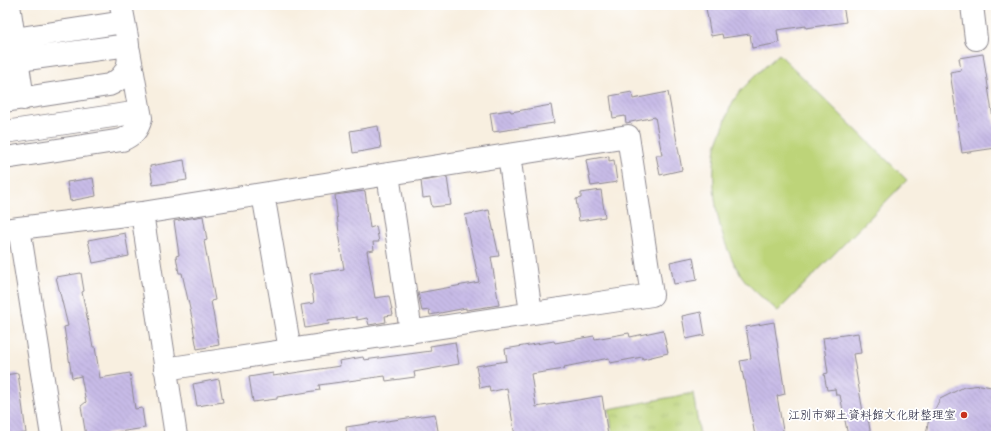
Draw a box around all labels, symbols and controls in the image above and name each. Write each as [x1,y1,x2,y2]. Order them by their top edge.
place label: 江別市郷土資料館文化財整理室 [788,407,956,422]
marker: 江別市郷土資料館文化財整理室 [959,410,969,420]

